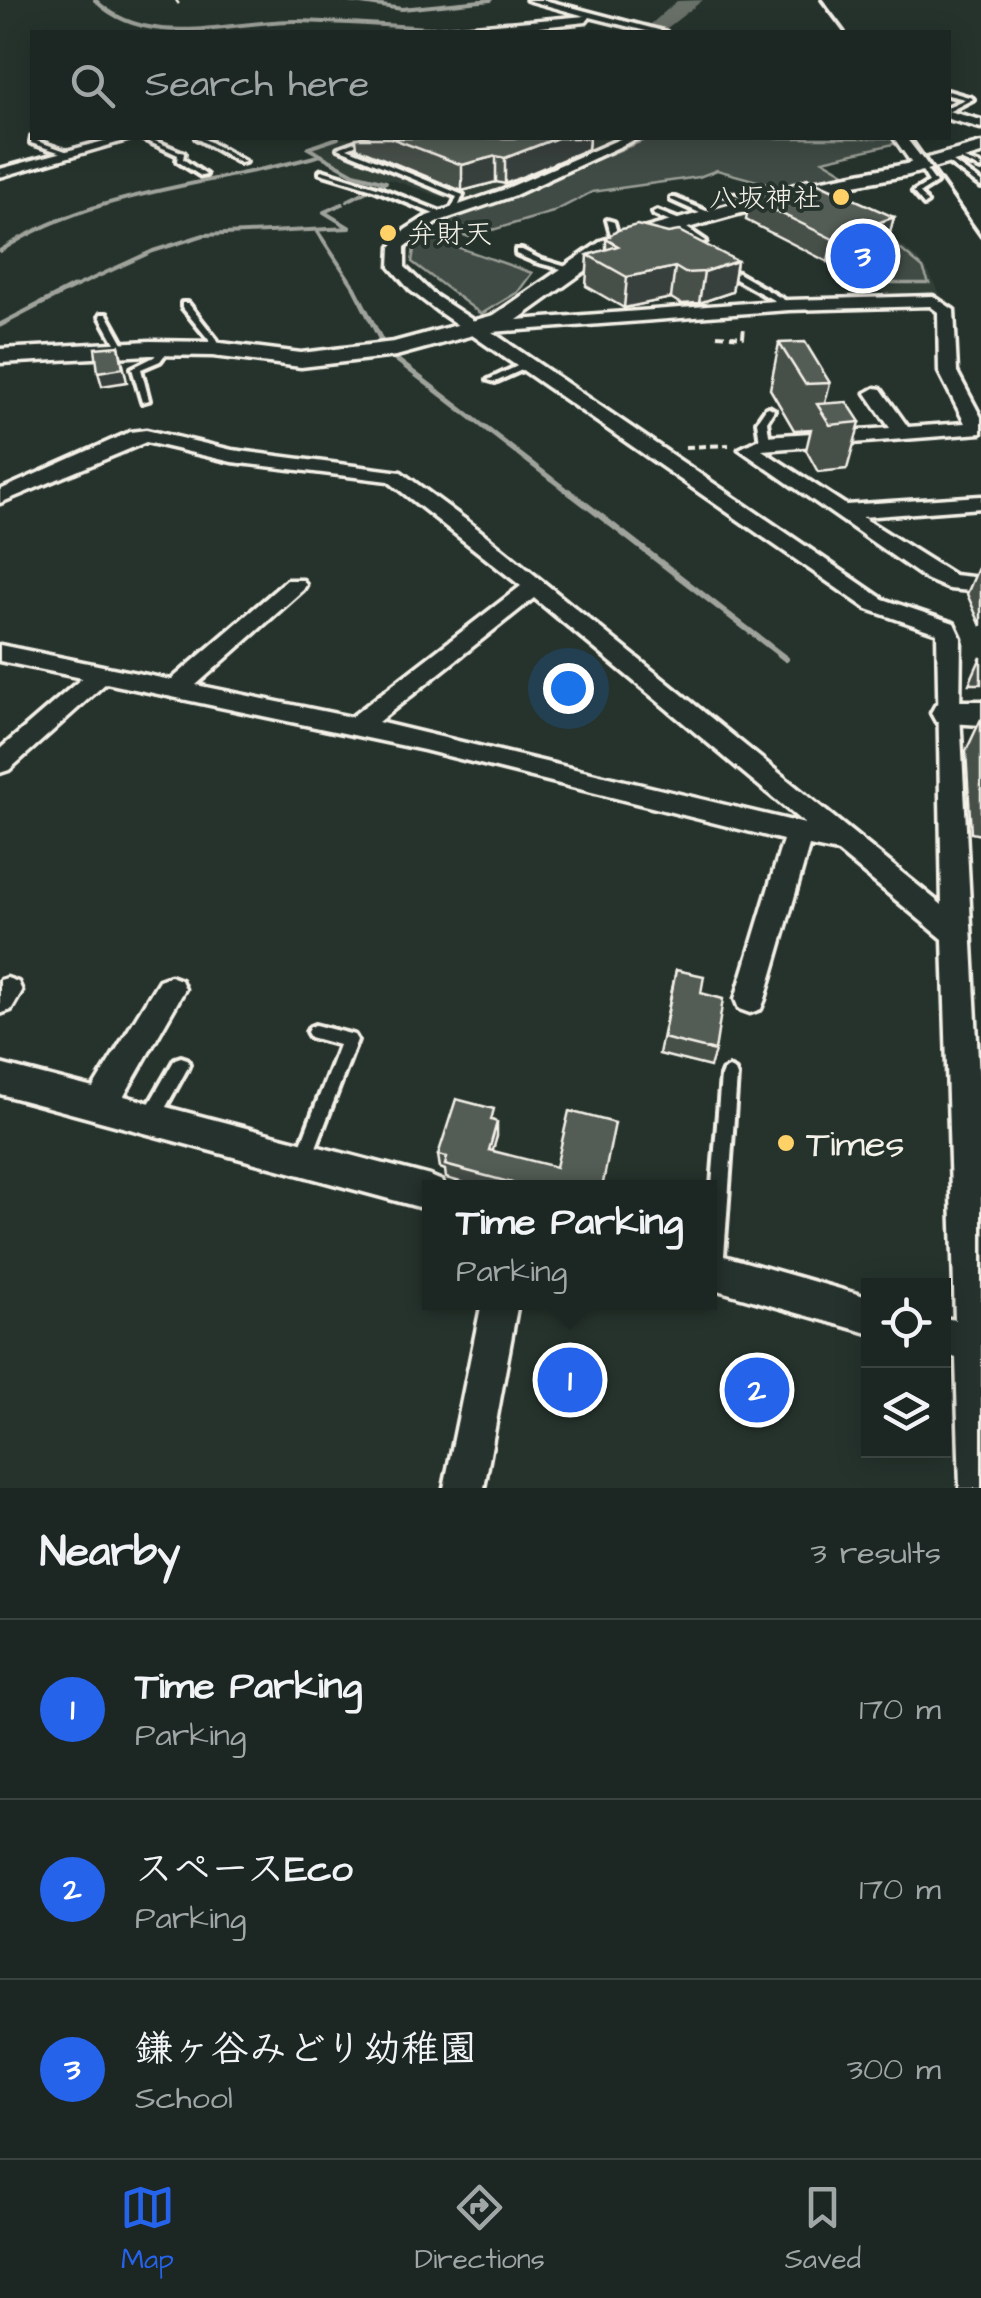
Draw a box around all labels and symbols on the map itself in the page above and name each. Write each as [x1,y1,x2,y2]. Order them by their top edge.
place label: 八坂神社 [709,179,821,218]
marker: 八坂神社 [830,186,852,208]
place label: 弁財天 [408,215,492,254]
pin: 3 [830,218,896,294]
marker: 弁財天 [377,222,399,244]
your location [543,663,594,714]
place label: Times [806,1119,905,1171]
marker: Times [775,1132,797,1154]
pin: 1 [538,1342,602,1418]
pin: 2 [724,1352,790,1428]

